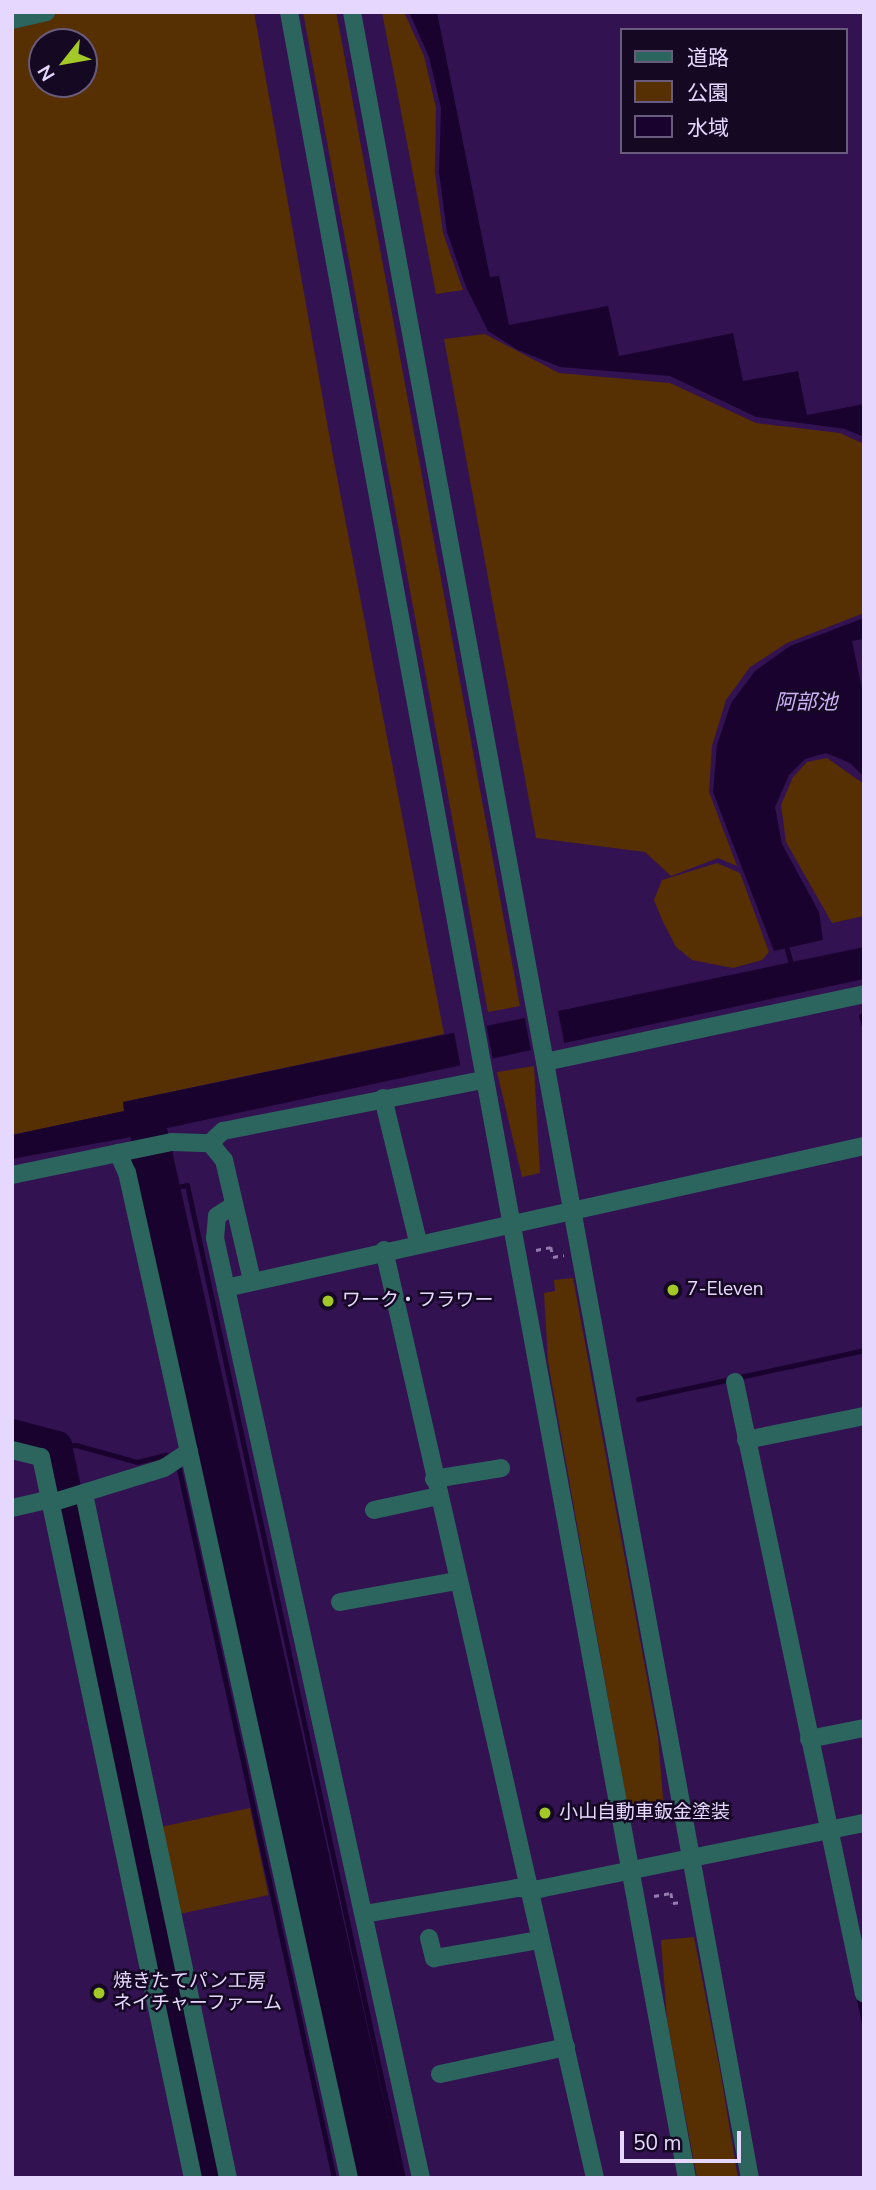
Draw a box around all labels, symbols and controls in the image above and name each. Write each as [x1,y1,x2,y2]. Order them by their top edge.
north arrow [28,28,98,98]
legend [620,28,848,154]
text: 道路 [687,44,729,72]
text: N [32,60,62,86]
text: 公園 [687,79,729,107]
text: 水域 [687,114,729,142]
water label: 阿部池 [775,689,837,715]
place label: 7-Eleven [687,1279,764,1301]
marker: 7-Eleven [665,1282,681,1298]
place label: ワーク・フラワー [342,1290,494,1312]
marker: ワーク・フラワー [320,1293,336,1309]
place label: 小山自動車鈑金塗装 [559,1802,730,1824]
marker: 小山自動車鈑金塗装 [537,1805,553,1821]
place label: 焼きたてパン工房 ネイチャーファーム [113,1971,284,2015]
marker: 焼きたてパン工房 ネイチャーファーム [91,1985,107,2001]
scale bar [624,2116,745,2160]
text: 50 m [633,2129,682,2157]

